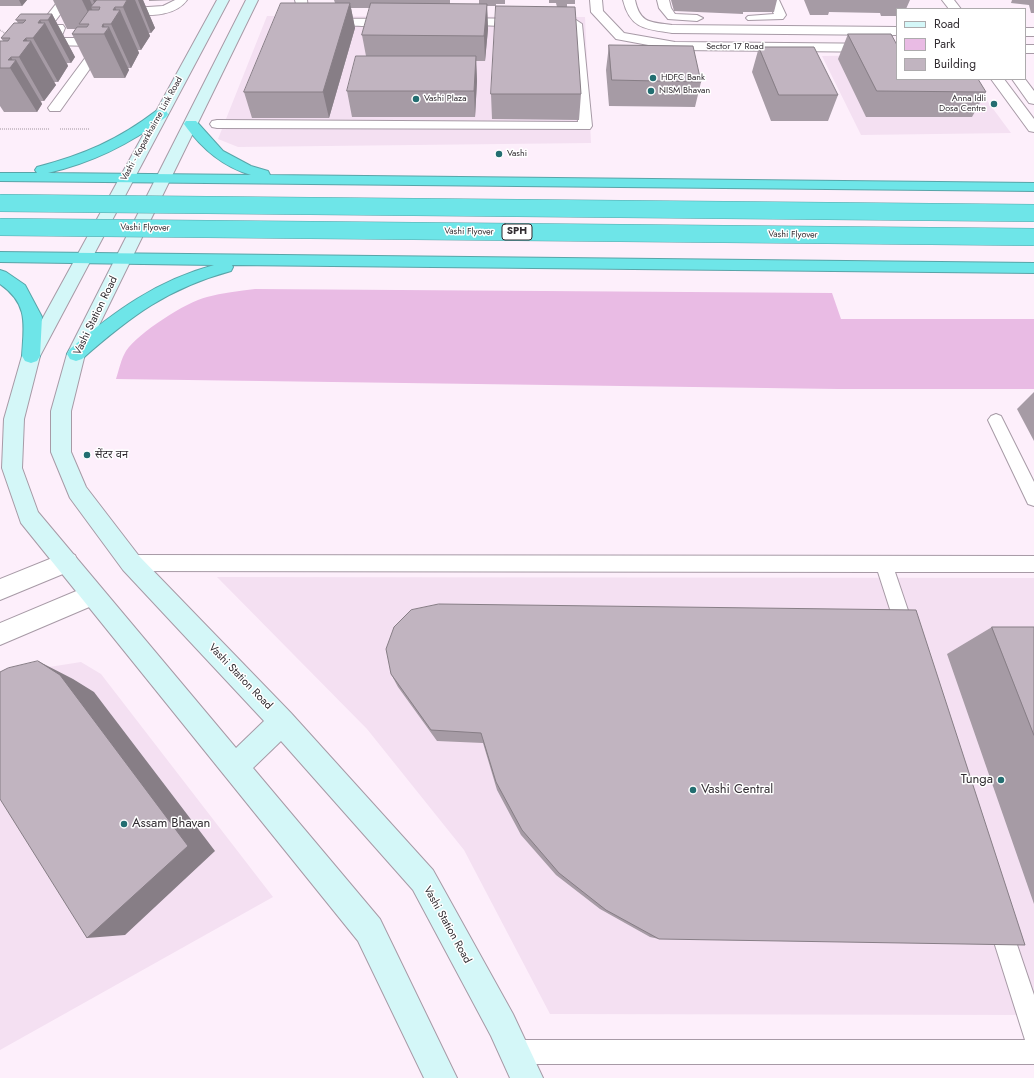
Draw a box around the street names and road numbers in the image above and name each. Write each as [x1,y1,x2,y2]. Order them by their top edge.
street label: Sector 17 Road [706,42,764,52]
street label: Vashi - Koparkhairne Link Road [119,75,185,183]
street label: Vashi Flyover [120,222,170,234]
road number: SPH [502,224,532,240]
street label: Vashi Flyover [444,226,494,238]
street label: Vashi Flyover [768,229,818,241]
street label: Vashi Station Road [71,274,121,358]
street label: Vashi Station Road [205,641,275,713]
street label: Vashi Station Road [420,884,474,966]

